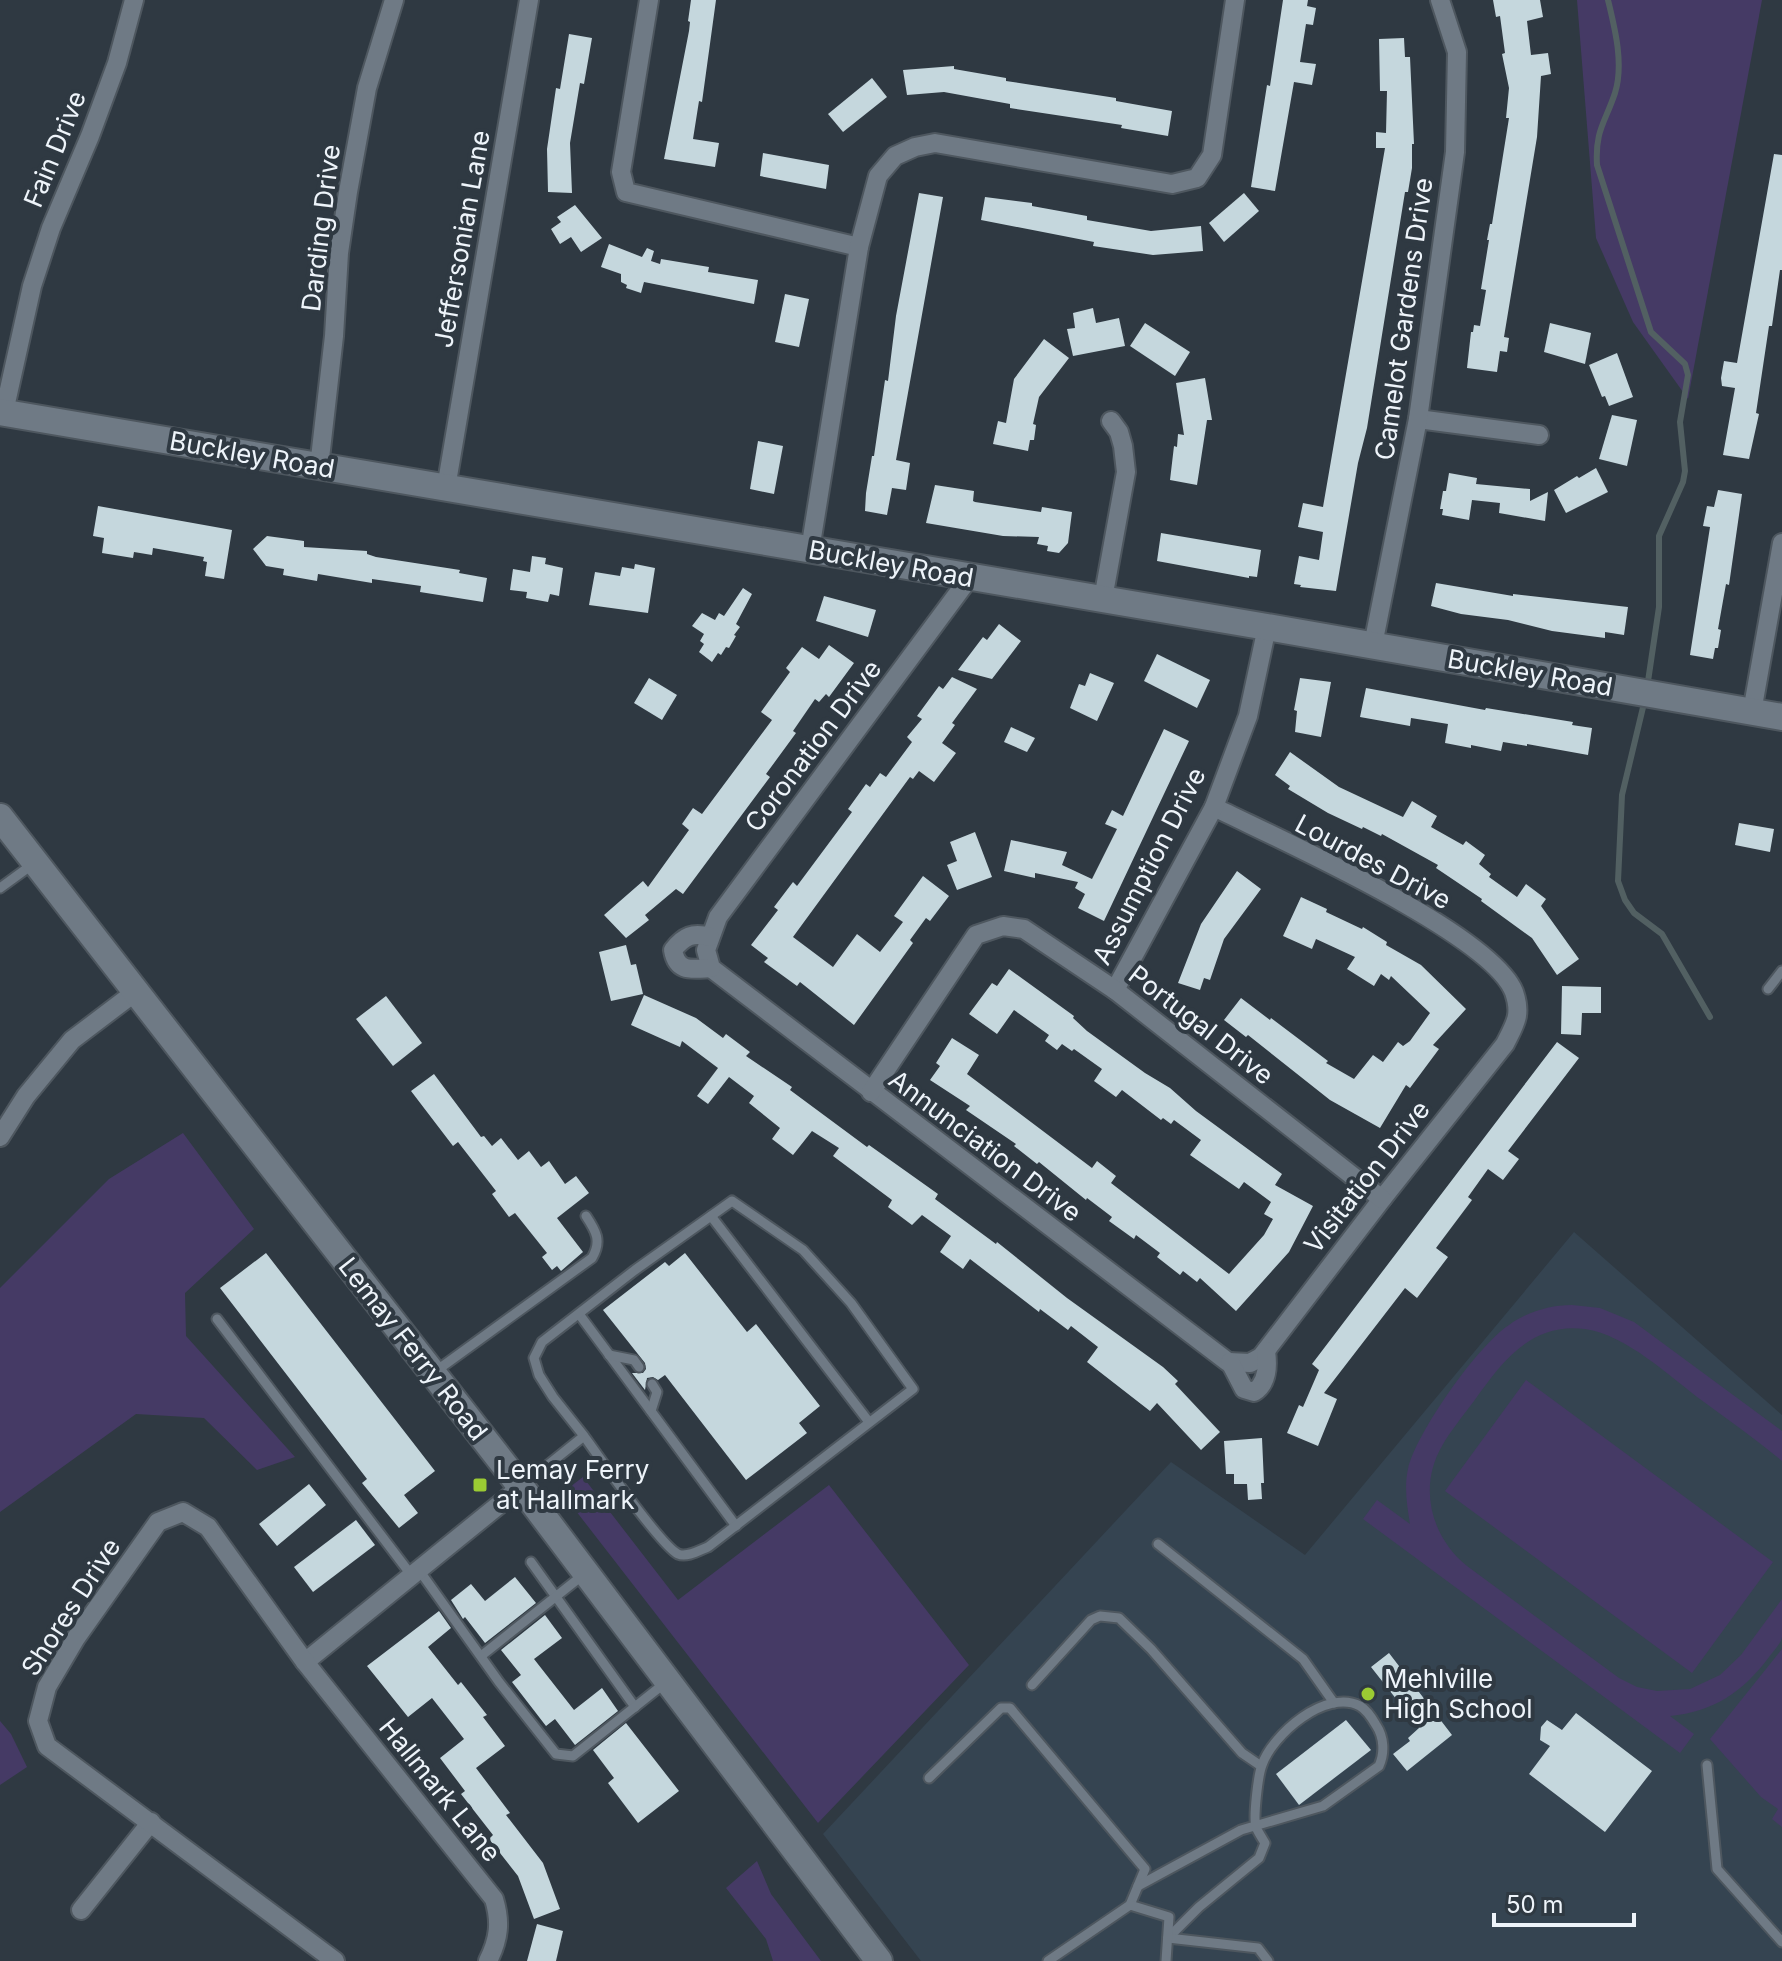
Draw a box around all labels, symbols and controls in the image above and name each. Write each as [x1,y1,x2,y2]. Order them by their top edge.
street label: Fain Drive [17,86,92,212]
street label: Jeffersonian Lane [427,128,496,350]
street label: Darding Drive [295,143,346,313]
street label: Camelot Gardens Drive [1368,176,1439,462]
street label: Buckley Road [167,425,337,484]
street label: Buckley Road [806,534,976,593]
street label: Buckley Road [1445,643,1615,702]
street label: Coronation Drive [738,654,887,838]
street label: Assumption Drive [1085,762,1212,970]
street label: Lourdes Drive [1290,808,1456,916]
street label: Portugal Drive [1123,959,1280,1091]
street label: Annunciation Drive [883,1063,1088,1228]
street label: Visitation Drive [1297,1094,1436,1259]
street label: Lemay Ferry Road [332,1251,494,1446]
place label: Lemay Ferry at Hallmark [496,1454,649,1515]
marker: Lemay Ferry at Hallmark [471,1476,489,1494]
street label: Shores Drive [15,1532,127,1681]
place label: Mehlville High School [1384,1663,1533,1724]
marker: Mehlville High School [1359,1685,1377,1703]
street label: Hallmark Lane [373,1712,508,1868]
scale bar [1494,1877,1634,1927]
text: 50 m [1506,1890,1564,1919]

